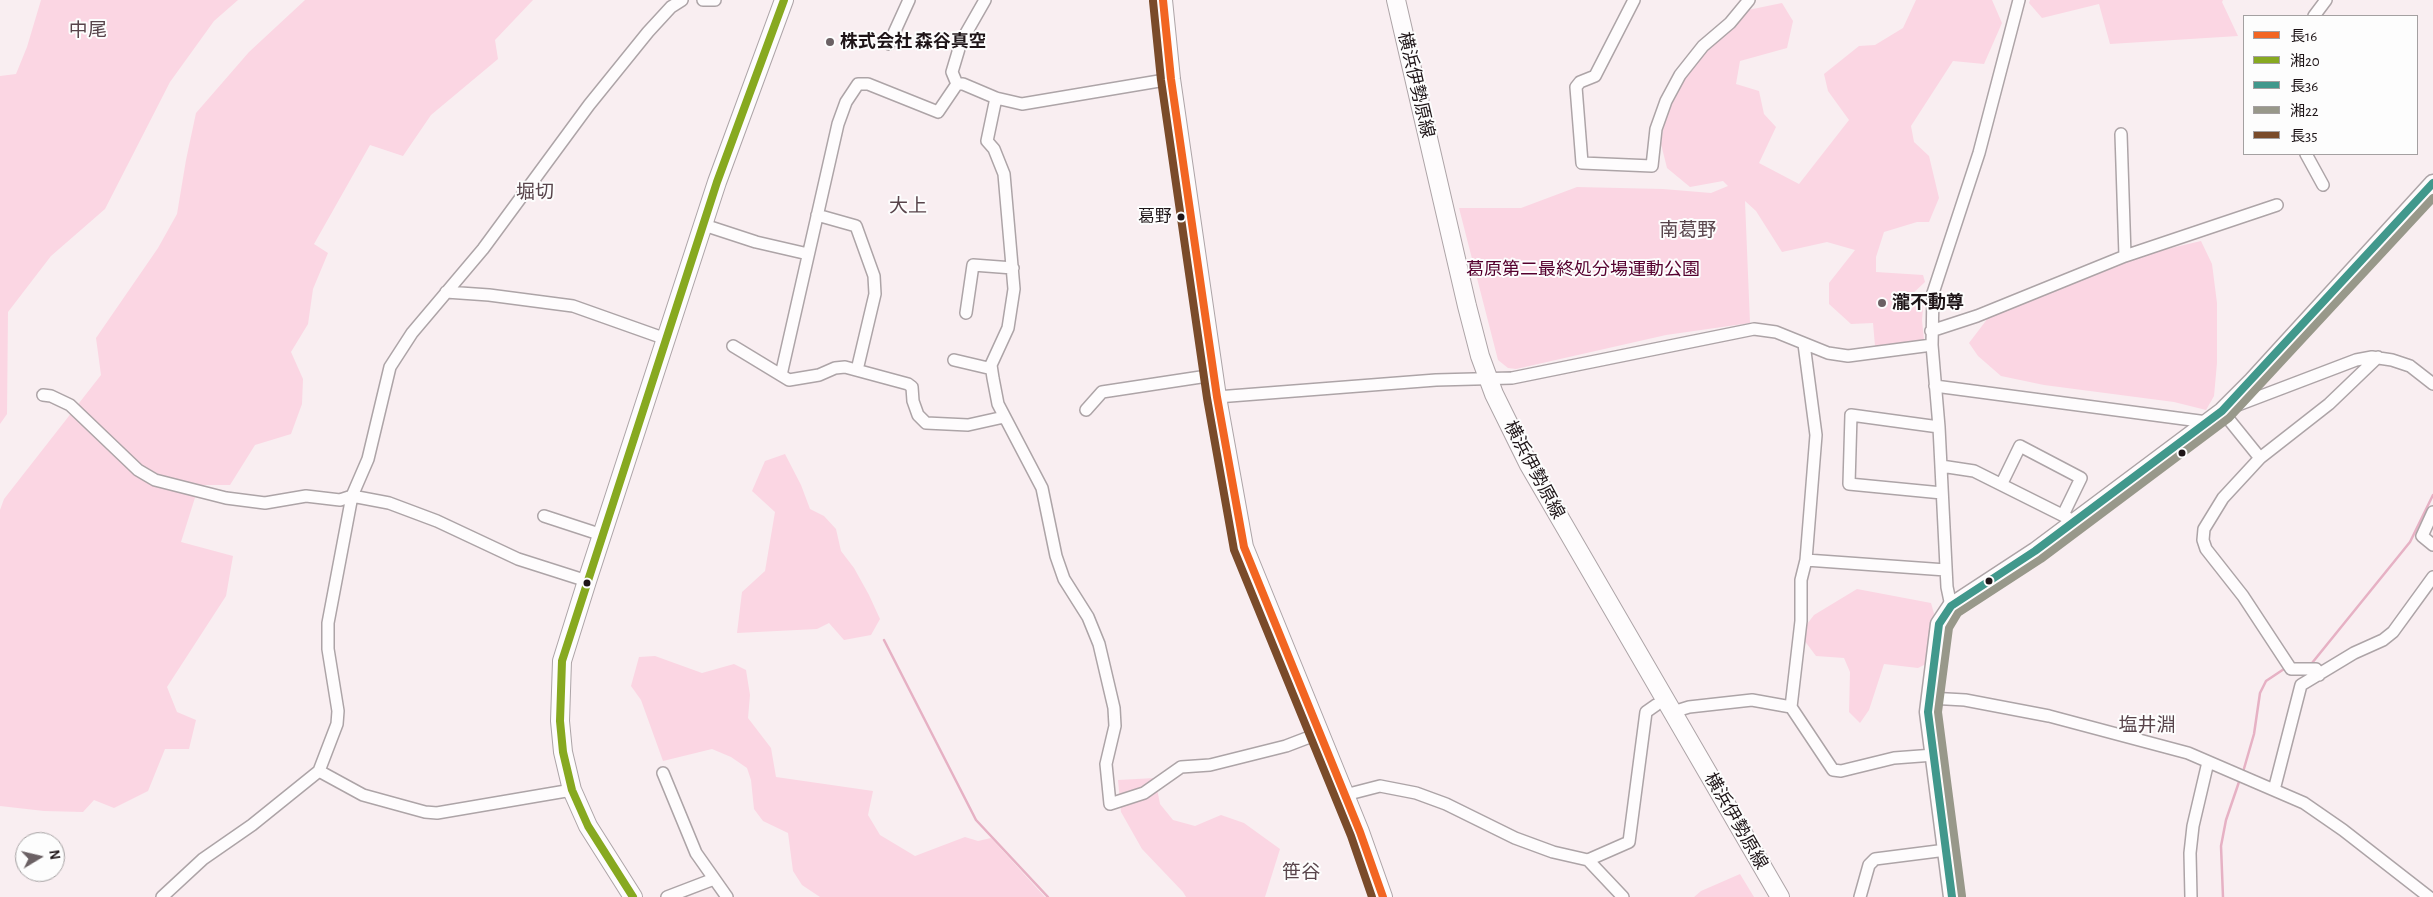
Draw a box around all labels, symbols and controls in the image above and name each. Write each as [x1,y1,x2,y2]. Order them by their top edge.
legend [2243,15,2418,155]
district label: 中尾 [69,19,107,41]
text: 長16 [2290,29,2317,44]
street label: 横浜伊勢原線 [1393,30,1439,140]
place label: 株式会社 森谷真空 [840,31,987,53]
marker: 株式会社 森谷真空 [824,36,836,48]
text: 湘20 [2290,54,2320,69]
text: 長36 [2290,79,2318,94]
text: 湘22 [2290,104,2319,119]
text: 長35 [2290,129,2317,144]
district label: 堀切 [516,181,554,203]
district label: 大上 [889,195,927,217]
place label: 葛野 [1138,207,1172,227]
marker: 葛野 [1176,212,1186,222]
district label: 南葛野 [1660,219,1716,241]
park label: 葛原第二最終処分場運動公園 [1466,259,1700,281]
place label: 瀧不動尊 [1892,292,1964,314]
marker: 瀧不動尊 [1876,297,1888,309]
street label: 横浜伊勢原線 [1499,417,1569,523]
unlabelled marker [2177,448,2187,458]
unlabelled marker [1984,576,1994,586]
unlabelled marker [582,578,592,588]
district label: 塩井淵 [2119,714,2175,736]
street label: 横浜伊勢原線 [1700,769,1772,873]
north arrow [15,832,65,882]
text: N [46,849,62,861]
district label: 笹谷 [1282,861,1320,883]

